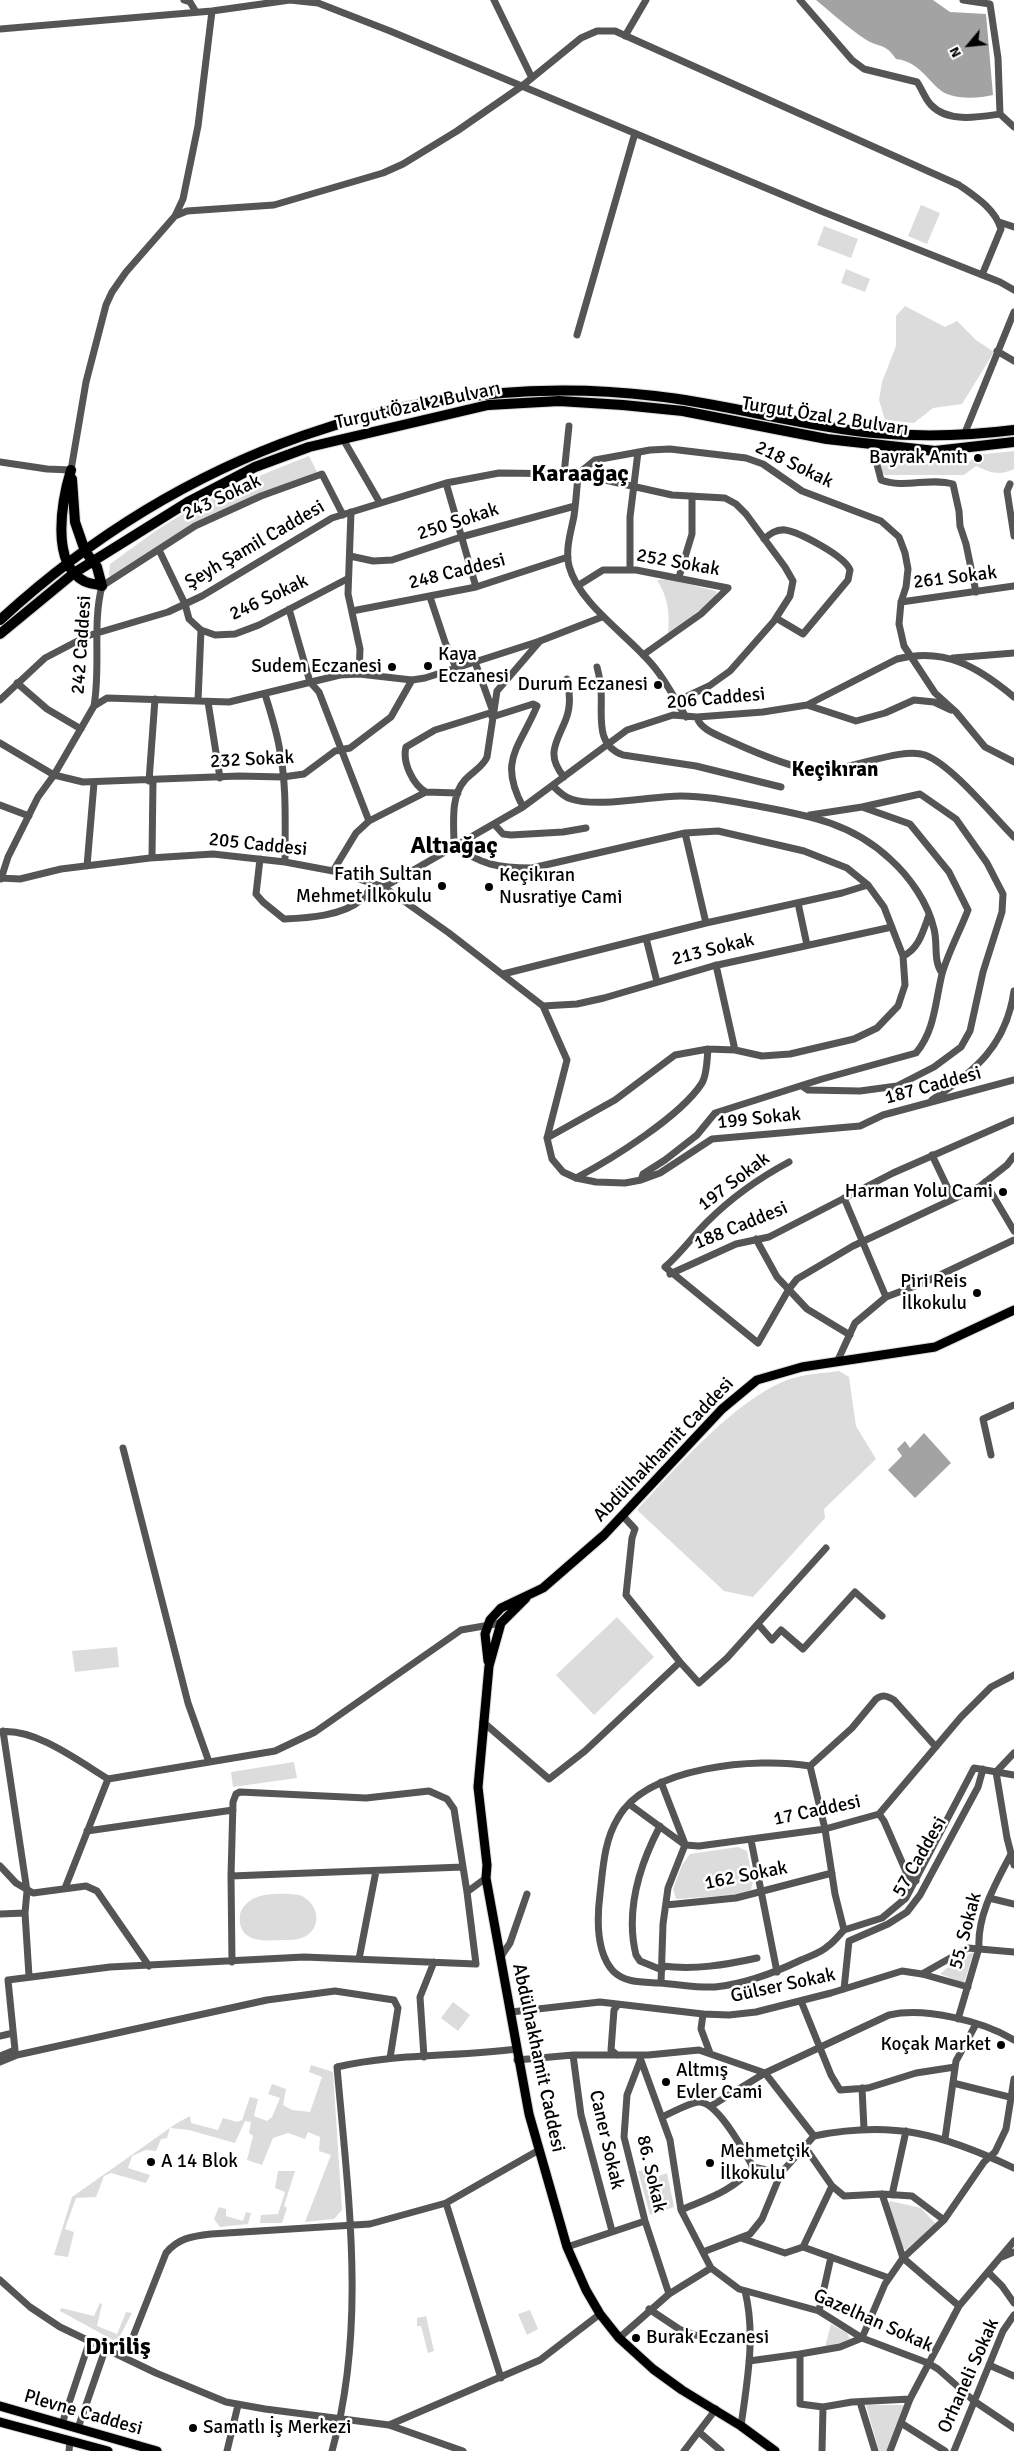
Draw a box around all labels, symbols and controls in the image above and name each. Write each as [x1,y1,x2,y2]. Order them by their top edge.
north arrow [944,20,994,70]
text: N [946,44,965,61]
street label: Turgut Özal 2 Bulvarı [333,377,503,435]
street label: Turgut Özal 2 Bulvarı [740,393,910,441]
street label: 218 Sokak [751,436,837,494]
place label: Bayrak Anıtı [869,447,968,469]
marker: Bayrak Anıtı [972,452,984,464]
district label: Karaağaç [531,461,629,489]
street label: 243 Sokak [179,470,265,526]
street label: Şeyh Şamil Caddesi [181,496,329,594]
street label: 250 Sokak [414,498,502,546]
street label: 252 Sokak [635,544,721,582]
street label: 248 Caddesi [406,549,508,595]
street label: 261 Sokak [912,562,998,594]
street label: 246 Sokak [226,570,312,626]
street label: 242 Caddesi [67,595,97,695]
place label: Kaya Eczanesi [438,644,509,688]
place label: Sudem Eczanesi [251,656,382,678]
marker: Kaya Eczanesi [422,660,434,672]
marker: Sudem Eczanesi [386,661,398,673]
place label: Durum Eczanesi [518,674,648,696]
marker: Durum Eczanesi [652,679,664,691]
street label: 206 Caddesi [666,683,766,715]
street label: 232 Sokak [209,746,295,774]
district label: Keçikıran [791,757,879,783]
street label: 205 Caddesi [208,828,308,862]
district label: Altıağaç [410,833,498,861]
place label: Fatih Sultan Mehmet İlkokulu [296,864,432,908]
place label: Keçikıran Nusratiye Cami [499,865,622,909]
marker: Fatih Sultan Mehmet İlkokulu [436,880,448,892]
marker: Keçikıran Nusratiye Cami [483,881,495,893]
street label: 213 Sokak [669,929,757,971]
street label: 187 Caddesi [882,1062,984,1110]
street label: 199 Sokak [716,1103,802,1135]
street label: 197 Sokak [694,1148,774,1216]
place label: Harman Yolu Cami [845,1181,993,1203]
marker: Harman Yolu Cami [997,1186,1009,1198]
street label: 188 Caddesi [691,1197,791,1255]
place label: Piri Reis İlkokulu [900,1271,967,1315]
marker: Piri Reis İlkokulu [971,1287,983,1299]
street label: Abdülhakhamit Caddesi [589,1373,739,1527]
street label: 17 Caddesi [771,1791,863,1831]
street label: 57 Caddesi [888,1813,952,1901]
street label: 162 Sokak [703,1857,789,1895]
street label: 55. Sokak [945,1890,987,1972]
street label: Abdülhakhamit Caddesi [507,1962,569,2154]
street label: Gülser Sokak [729,1964,837,2008]
place label: Koçak Market [881,2034,991,2056]
marker: Koçak Market [995,2039,1007,2051]
place label: Altmış Evler Cami [676,2060,762,2104]
marker: Altmış Evler Cami [660,2076,672,2088]
street label: Caner Sokak [584,2088,628,2192]
street label: 86. Sokak [631,2133,671,2215]
place label: Mehmetçik İlkokulu [720,2141,810,2185]
place label: A 14 Blok [161,2151,238,2173]
marker: A 14 Blok [145,2156,157,2168]
marker: Mehmetçik İlkokulu [704,2157,716,2169]
street label: Gazelhan Sokak [810,2284,936,2358]
street label: Orhaneli Sokak [934,2315,1004,2437]
place label: Burak Eczanesi [646,2327,769,2349]
marker: Burak Eczanesi [630,2332,642,2344]
district label: Diriliş [85,2334,151,2362]
street label: Plevne Caddesi [21,2385,145,2441]
place label: Samatlı İş Merkezi [203,2417,351,2439]
marker: Samatlı İş Merkezi [187,2422,199,2434]

